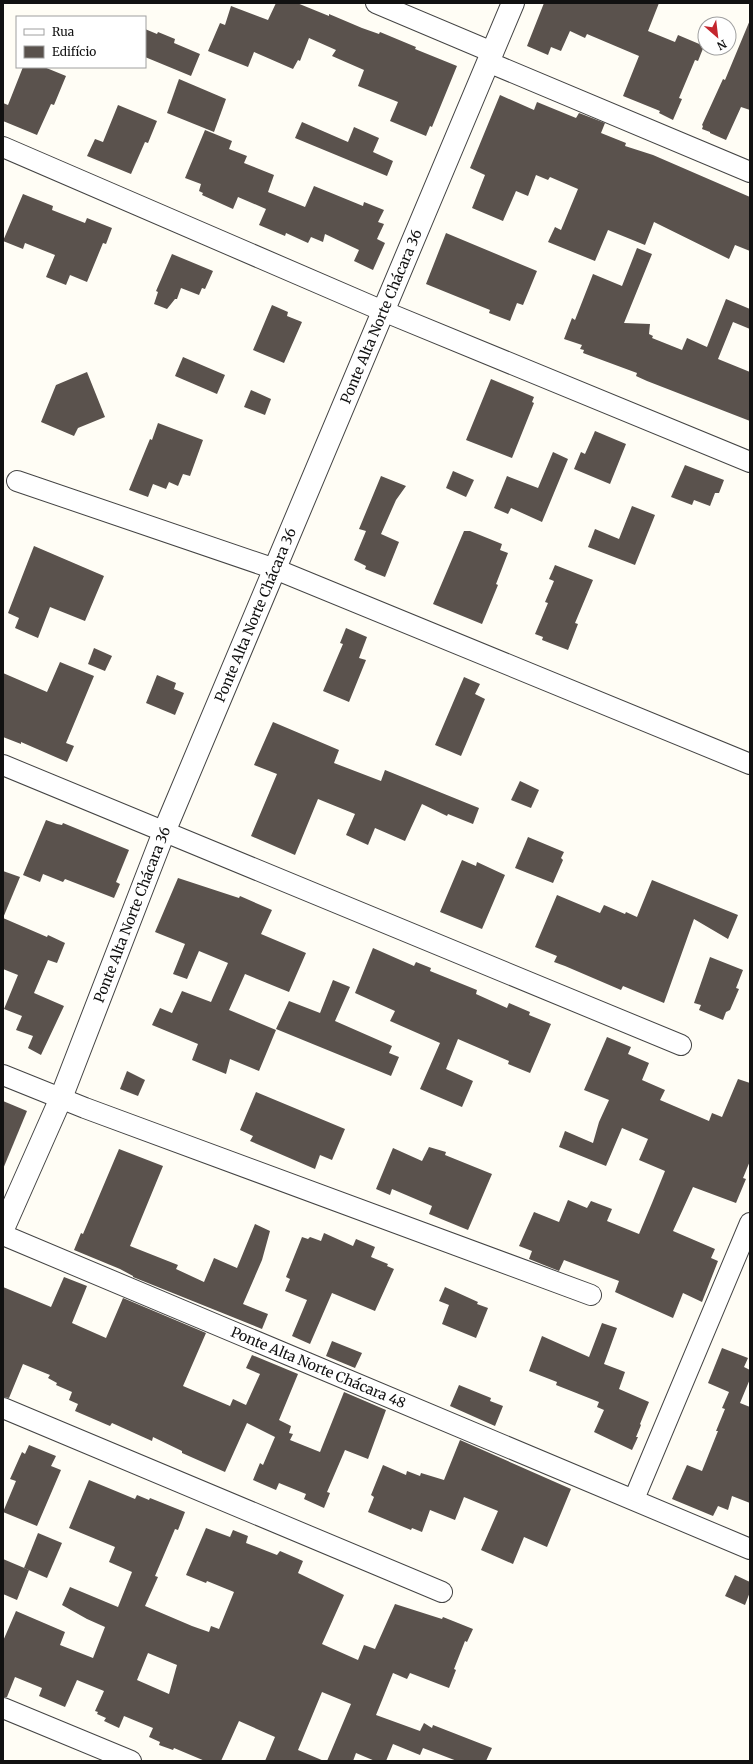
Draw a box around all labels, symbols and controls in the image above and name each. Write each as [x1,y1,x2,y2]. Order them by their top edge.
legend [16,16,146,68]
north arrow [697,16,737,56]
text: Rua [52,24,75,39]
text: N [714,37,729,53]
text: Edifício [52,44,96,59]
street label: Ponte Alta Norte Chácara 36 [336,226,426,406]
street label: Ponte Alta Norte Chácara 36 [211,525,300,705]
street label: Ponte Alta Norte Chácara 36 [90,824,174,1005]
street label: Ponte Alta Norte Chácara 48 [228,1323,408,1412]

